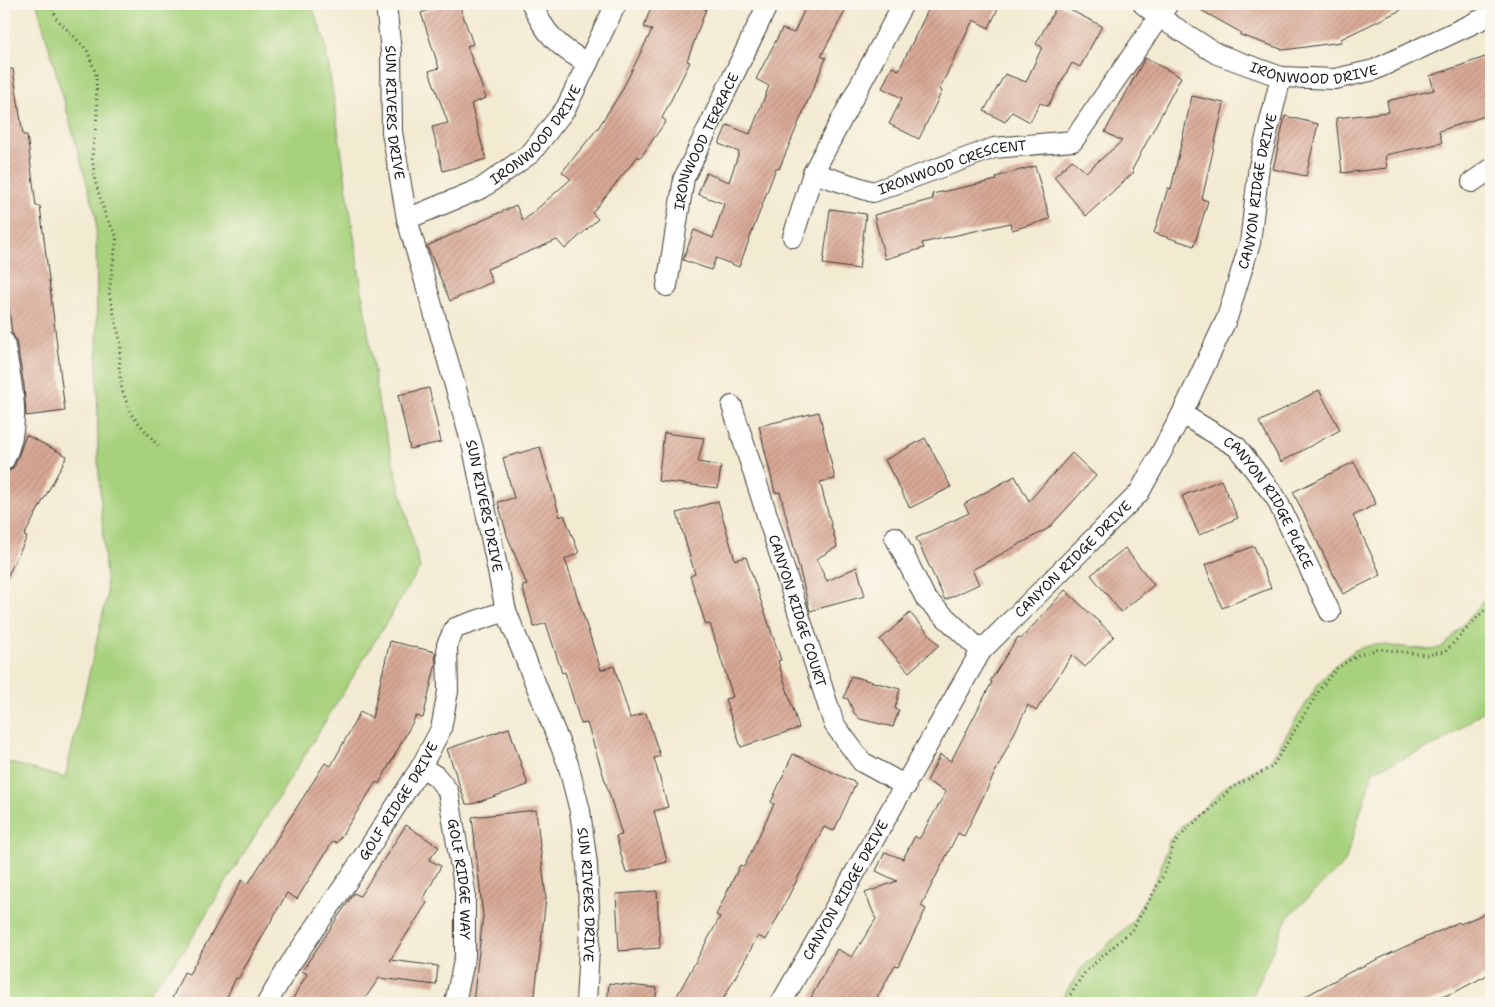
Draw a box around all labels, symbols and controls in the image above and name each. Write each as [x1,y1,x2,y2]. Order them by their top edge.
street label: SUN RIVERS DRIVE [381,44,409,181]
street label: IRONWOOD DRIVE [1247,58,1380,88]
street label: IRONWOOD TERRACE [670,69,743,212]
street label: IRONWOOD DRIVE [486,82,585,189]
street label: CANYON RIDGE DRIVE [1234,111,1281,271]
street label: IRONWOOD CRESCENT [875,136,1028,198]
street label: CANYON RIDGE PLACE [1220,432,1317,572]
street label: SUN RIVERS DRIVE [462,437,507,574]
street label: CANYON RIDGE DRIVE [1011,496,1136,621]
street label: CANYON RIDGE COURT [765,532,831,690]
street label: GOLF RIDGE DRIVE [354,738,442,864]
street label: CANYON RIDGE DRIVE [798,816,892,963]
street label: GOLF RIDGE WAY [444,817,475,941]
street label: SUN RIVERS DRIVE [573,826,599,963]

